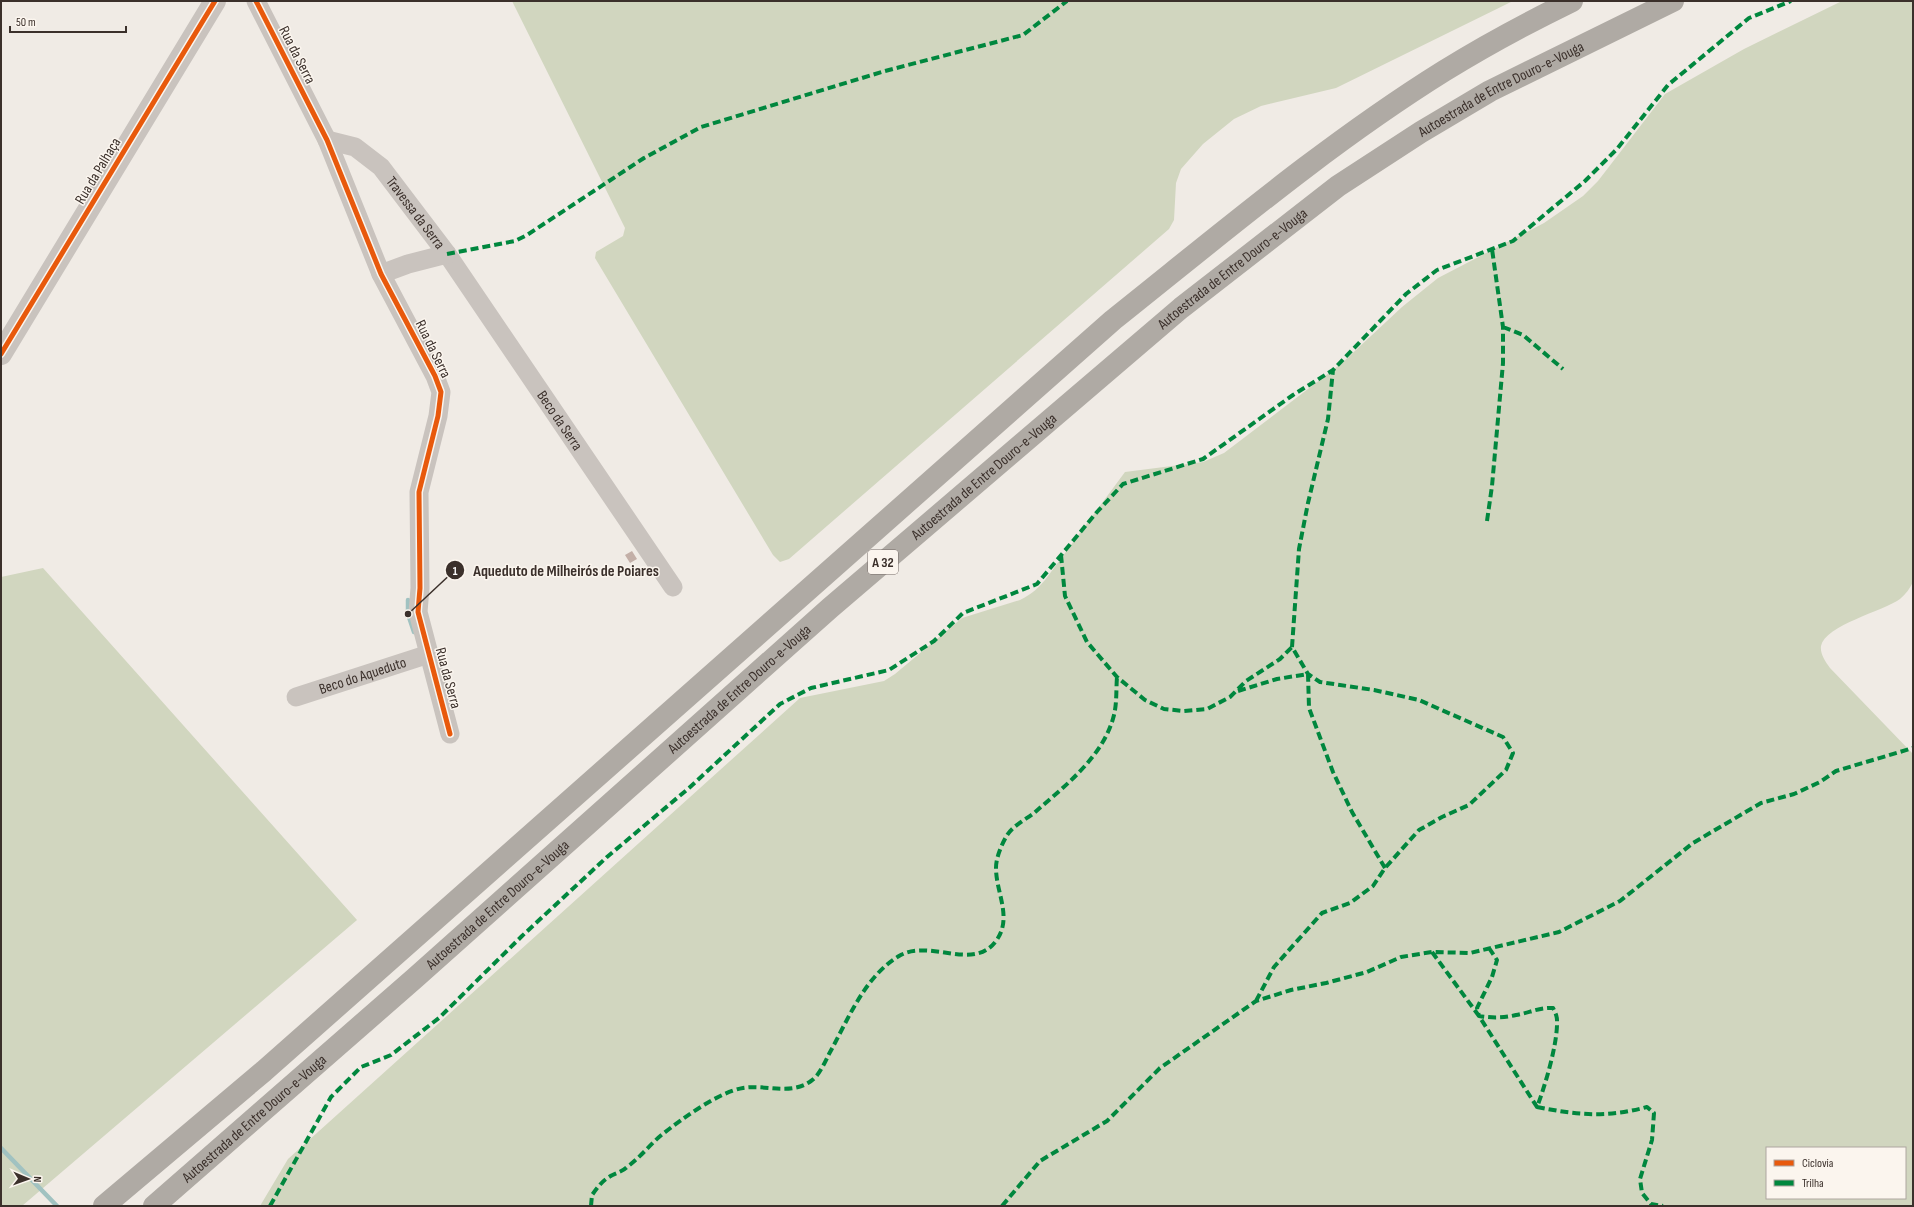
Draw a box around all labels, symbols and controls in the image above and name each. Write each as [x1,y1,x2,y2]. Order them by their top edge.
scale bar [10,8,126,34]
text: 50 m [16,15,36,30]
street label: Rua da Serra [274,23,320,87]
street label: Autoestrada de Entre Douro-e-Vouga [1414,37,1587,142]
street label: Rua da Palhaça [71,134,125,208]
street label: Travessa da Serra [382,173,449,253]
street label: Autoestrada de Entre Douro-e-Vouga [1153,204,1311,334]
street label: Rua da Serra [411,317,455,381]
street label: Beco da Serra [533,387,587,454]
street label: Autoestrada de Entre Douro-e-Vouga [906,409,1061,545]
road number: A 32 [868,550,898,574]
callout: Aqueduto de Milheirós de Poiares [445,556,667,584]
text: Aqueduto de Milheirós de Poiares [472,562,659,581]
text: 1 [453,564,458,579]
street label: Autoestrada de Entre Douro-e-Vouga [663,620,815,758]
street label: Rua da Serra [431,645,465,711]
street label: Beco do Aqueduto [317,652,409,698]
street label: Autoestrada de Entre Douro-e-Vouga [421,836,573,974]
street label: Autoestrada de Entre Douro-e-Vouga [177,1050,330,1187]
legend [1766,1147,1906,1199]
text: Ciclovia [1802,1156,1834,1171]
north arrow [8,1159,48,1199]
text: N [31,1176,44,1183]
text: Trilha [1802,1176,1824,1191]

